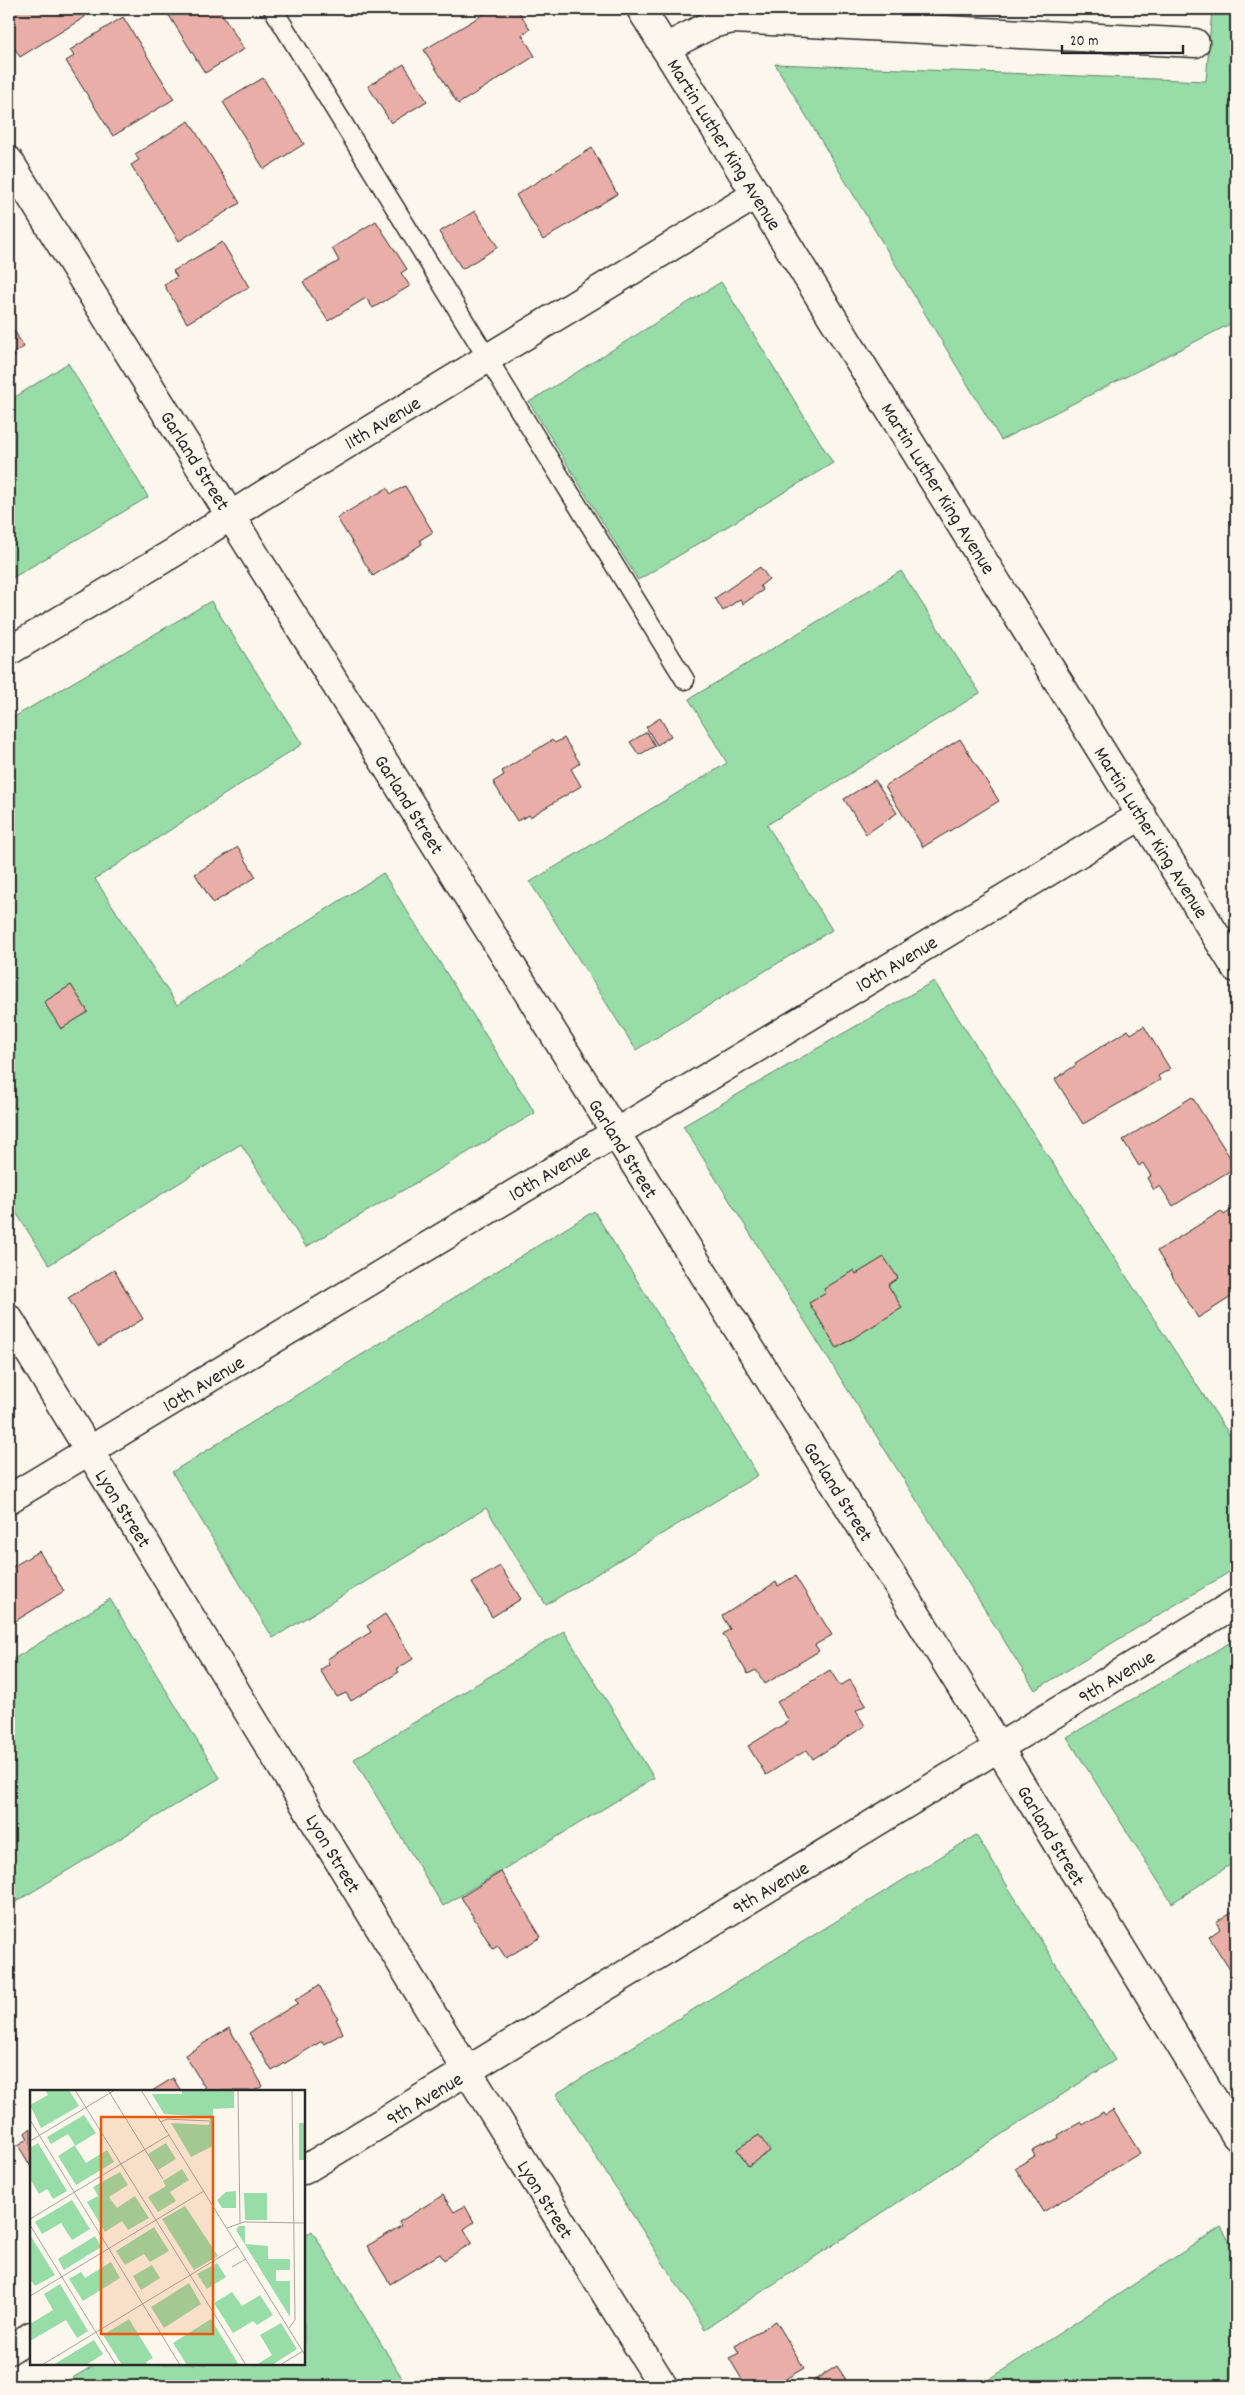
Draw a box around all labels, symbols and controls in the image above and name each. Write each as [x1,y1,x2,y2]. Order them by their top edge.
scale bar [1062,22,1184,54]
text: 20 m [1070,31,1098,53]
street label: Martin Luther King Avenue [658,54,787,237]
street label: 11th Avenue [340,391,427,458]
street label: Martin Luther King Avenue [872,398,1001,581]
street label: Garland Street [152,406,235,517]
street label: Martin Luther King Avenue [1085,742,1214,925]
street label: Garland Street [366,750,449,861]
street label: 10th Avenue [851,930,944,1001]
street label: Garland Street [580,1094,663,1205]
street label: 10th Avenue [504,1139,597,1210]
street label: 10th Avenue [158,1350,251,1421]
street label: Garland Street [795,1437,878,1548]
street label: Lyon Street [86,1465,157,1554]
street label: 9th Avenue [1074,1645,1161,1712]
street label: Garland Street [1008,1781,1090,1892]
street label: Lyon Street [297,1810,366,1899]
street label: 9th Avenue [728,1856,815,1923]
street label: 9th Avenue [382,2067,469,2134]
inset map [30,2090,305,2365]
street label: Lyon Street [508,2156,579,2245]

